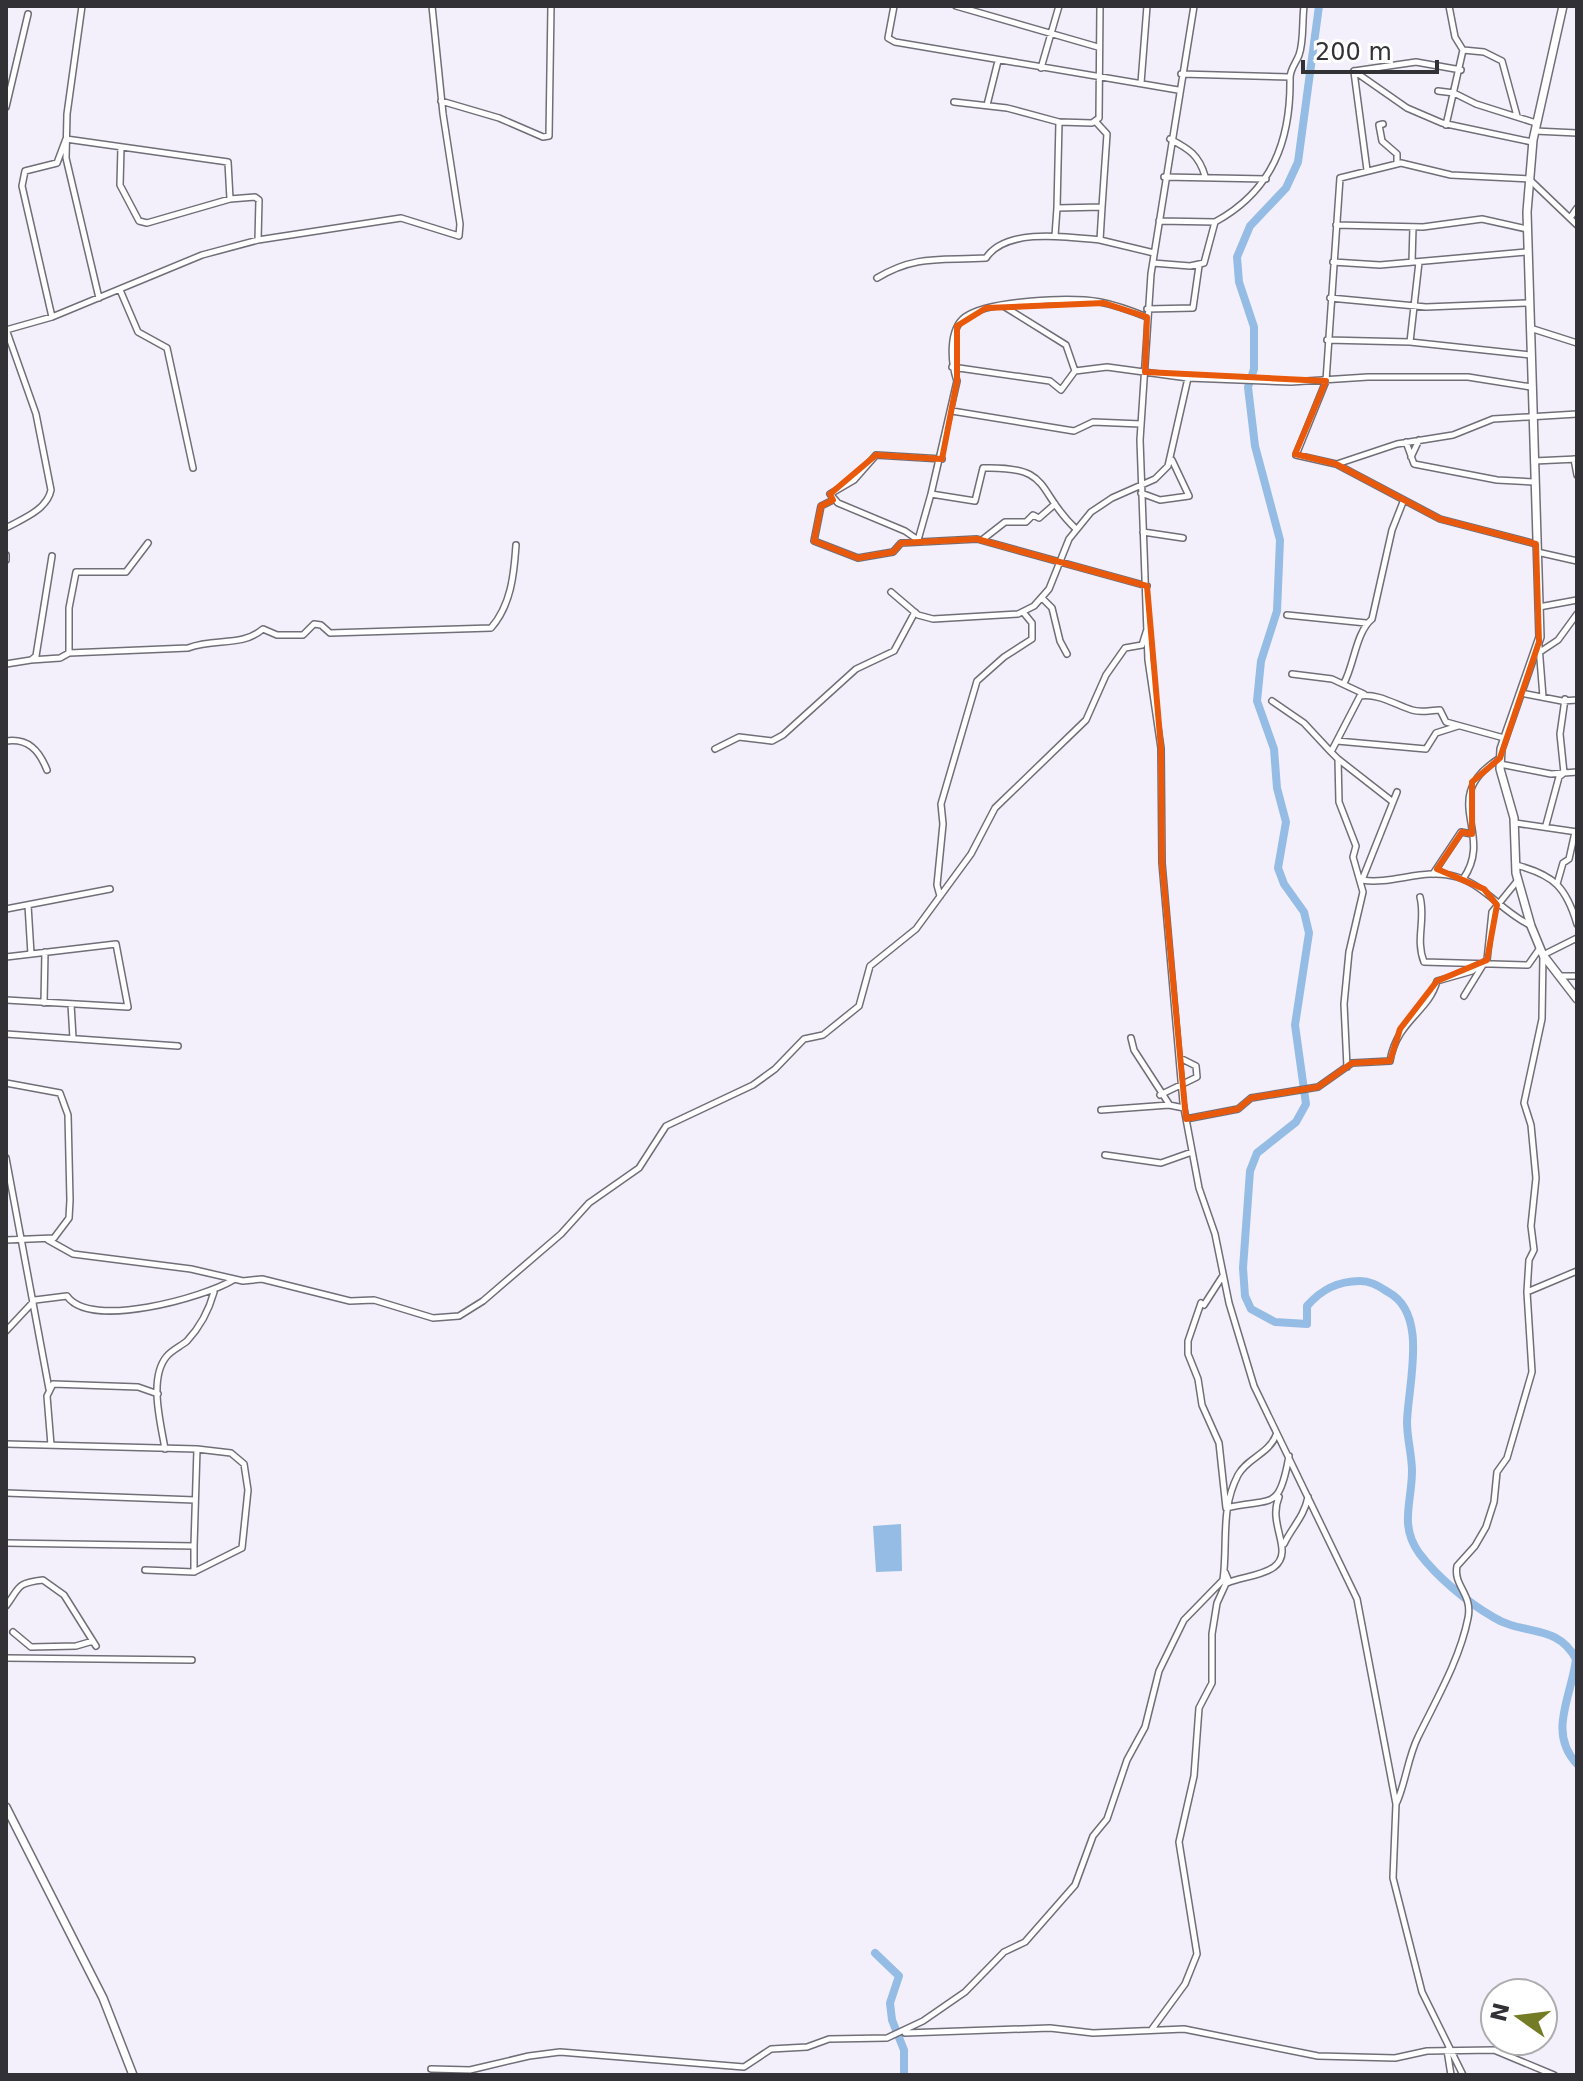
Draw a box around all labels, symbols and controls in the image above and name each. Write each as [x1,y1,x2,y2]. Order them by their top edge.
scale bar [1303,24,1437,74]
text: 200 m [1315,38,1392,66]
north arrow [1479,1977,1559,2057]
text: N [1486,2000,1514,2024]

